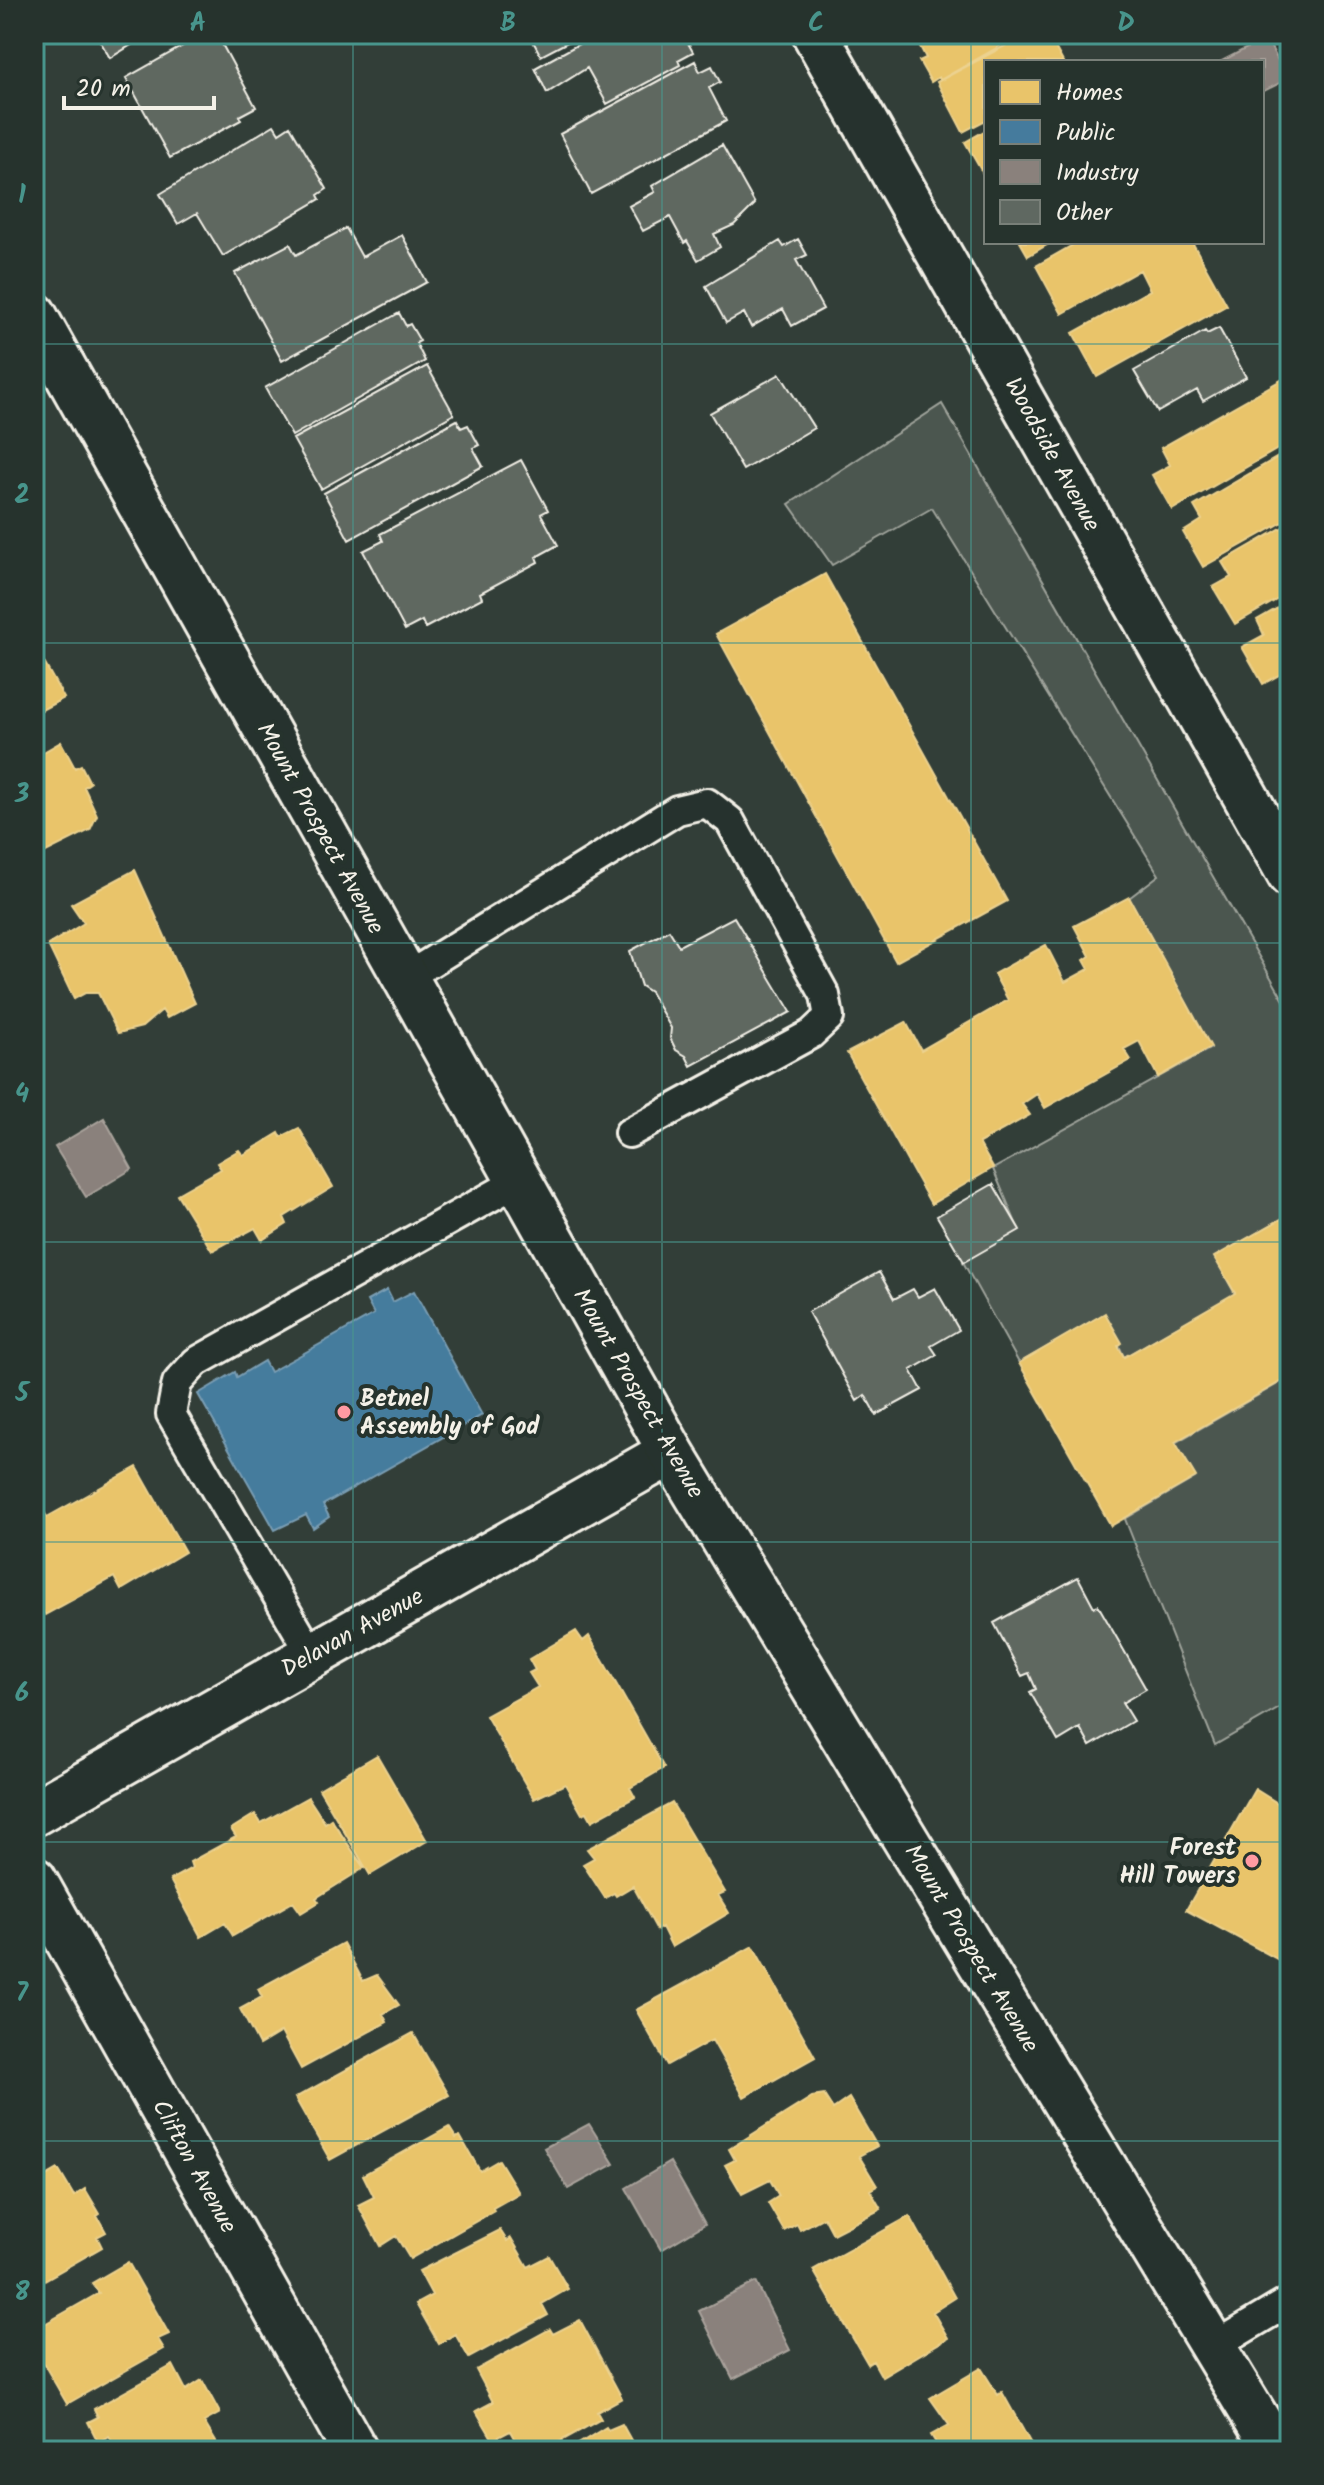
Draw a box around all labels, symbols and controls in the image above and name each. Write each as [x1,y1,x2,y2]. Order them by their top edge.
text: A [190,3,206,45]
text: B [500,3,516,45]
text: C [808,3,824,45]
text: D [1117,3,1135,45]
scale bar [64,60,214,110]
legend [984,60,1264,244]
text: 20 m [76,70,131,109]
text: Homes [1056,74,1123,113]
text: Public [1056,114,1115,153]
text: Industry [1056,154,1139,193]
text: 1 [18,175,26,217]
text: Other [1056,194,1114,233]
street label: Woodside Avenue [993,370,1110,539]
text: 2 [14,475,30,517]
street label: Mount Prospect Avenue [245,715,394,942]
text: 3 [14,774,29,816]
text: 4 [15,1074,29,1116]
street label: Mount Prospect Avenue [561,1281,714,1507]
text: 5 [14,1373,30,1415]
place label: Betnel Assembly of God [360,1380,541,1447]
marker: Betnel Assembly of God [335,1403,353,1421]
street label: Delavan Avenue [274,1578,431,1689]
text: 6 [15,1673,29,1715]
place label: Forest Hill Towers [1119,1829,1237,1896]
street label: Mount Prospect Avenue [893,1837,1049,2061]
marker: Forest Hill Towers [1243,1852,1261,1870]
text: 7 [16,1973,29,2015]
street label: Clifton Avenue [141,2092,247,2241]
text: 8 [14,2272,30,2314]

